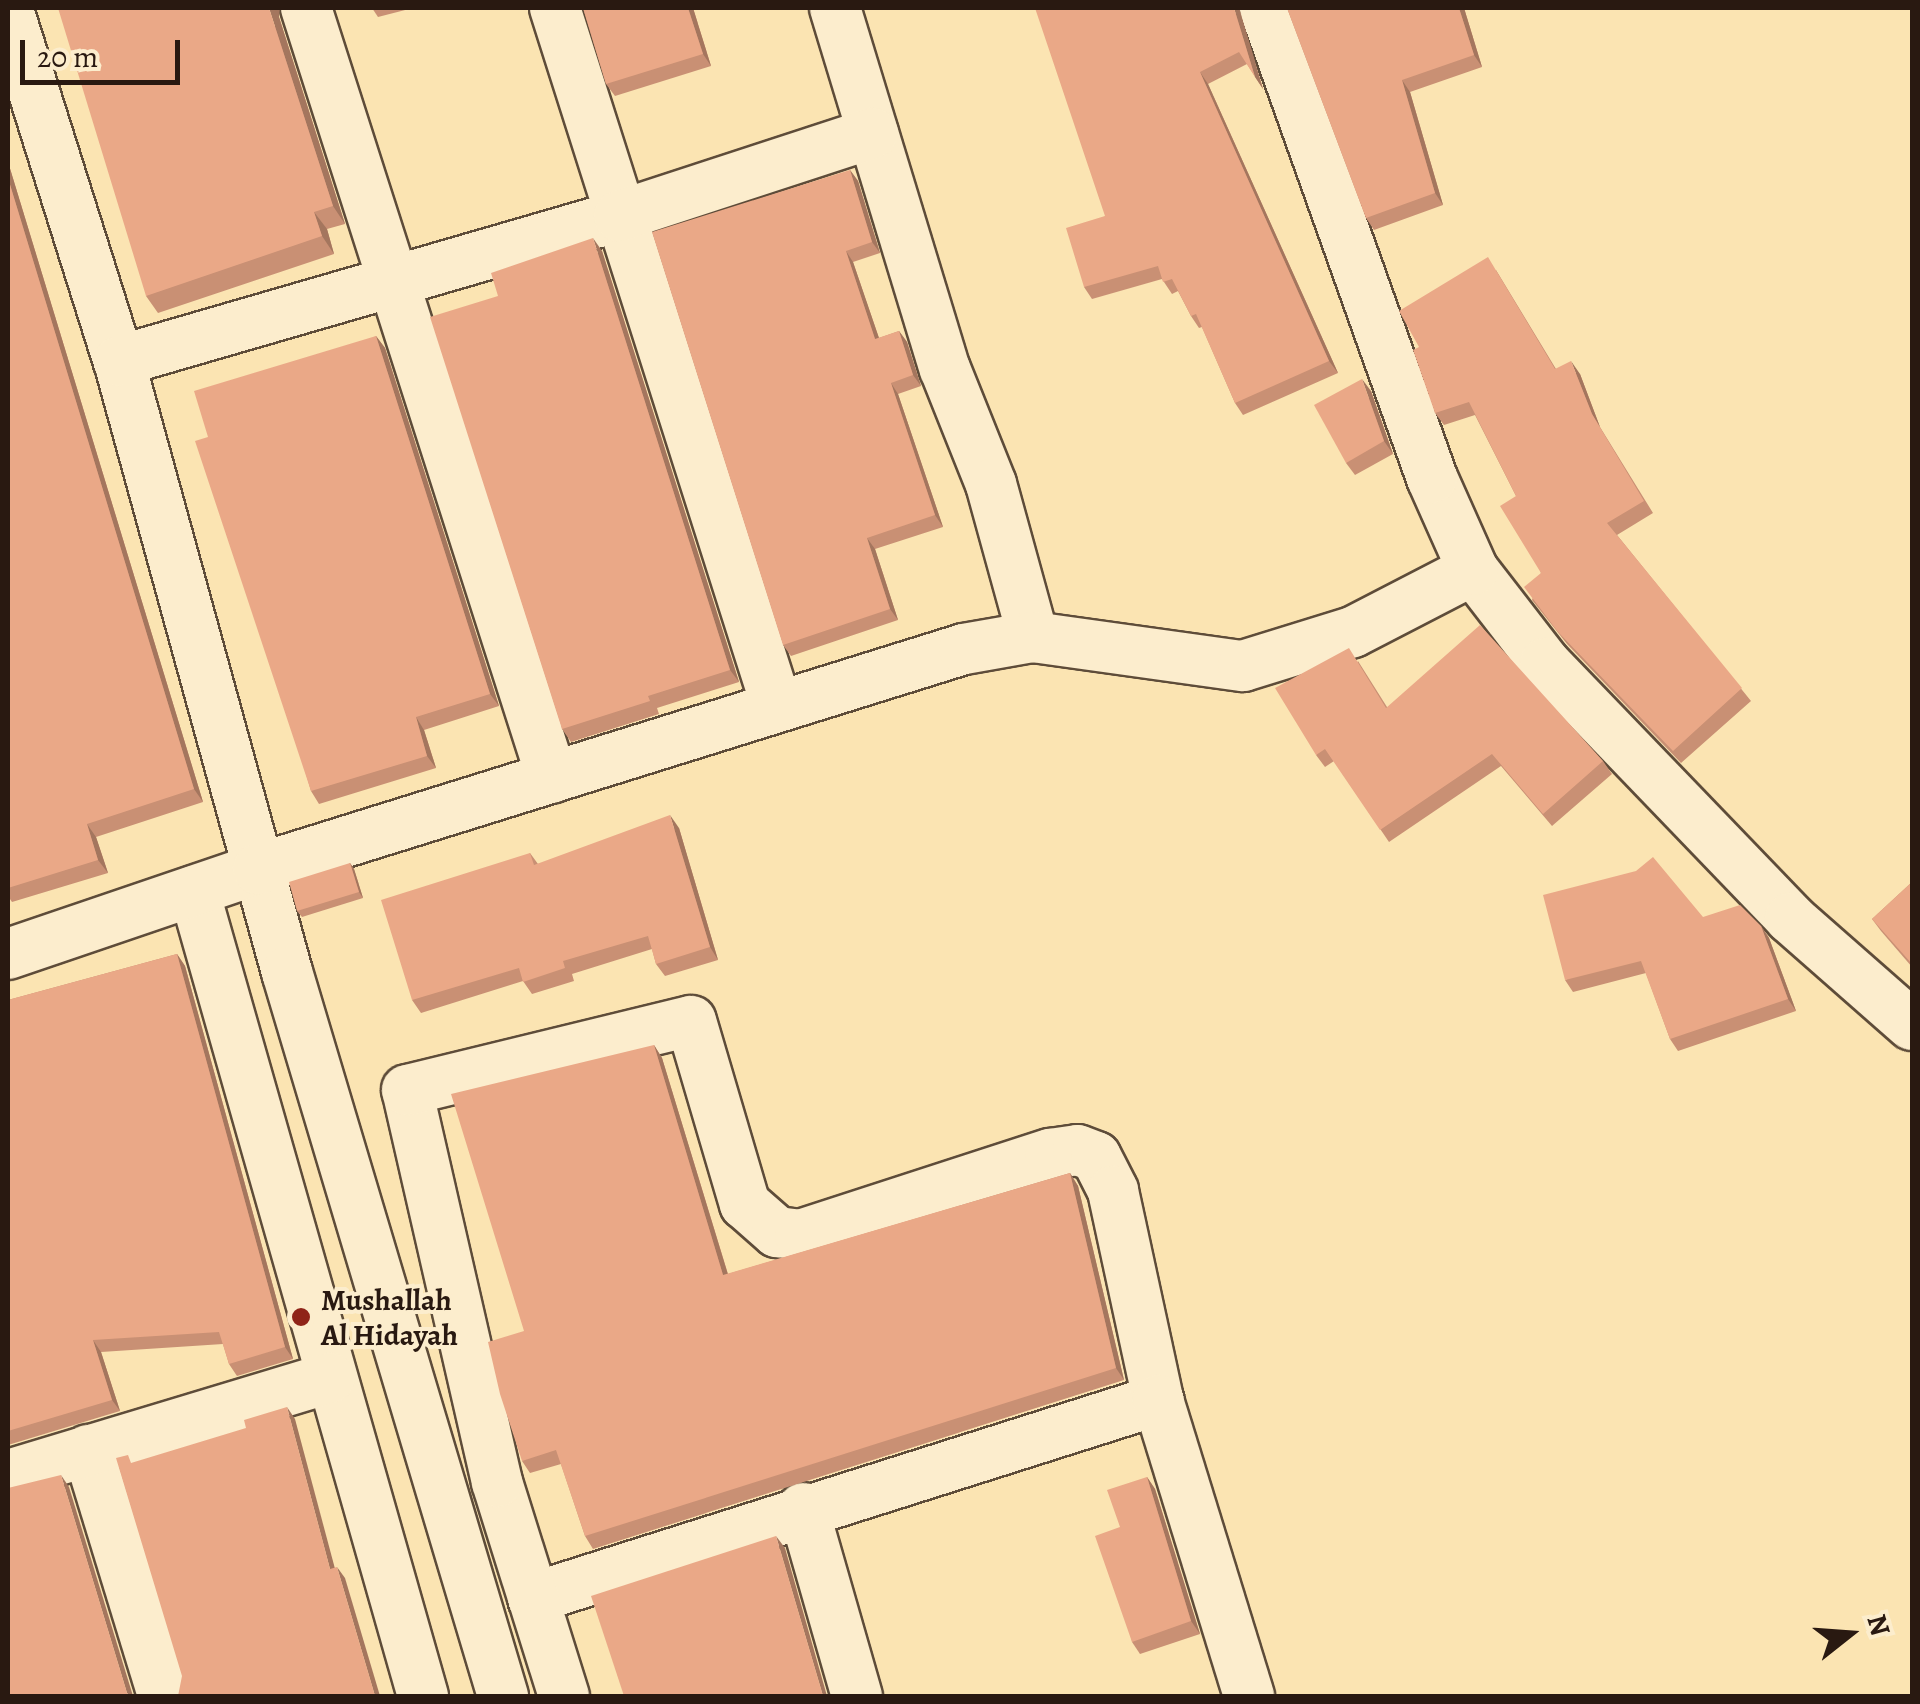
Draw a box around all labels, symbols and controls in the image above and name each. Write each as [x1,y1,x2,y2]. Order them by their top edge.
scale bar [25,20,185,82]
text: 20 m [37,37,98,77]
place label: Mushallah Al Hidayah [321,1282,458,1352]
marker: Mushallah Al Hidayah [290,1306,312,1328]
north arrow [1800,1584,1900,1684]
text: N [1858,1610,1900,1641]

